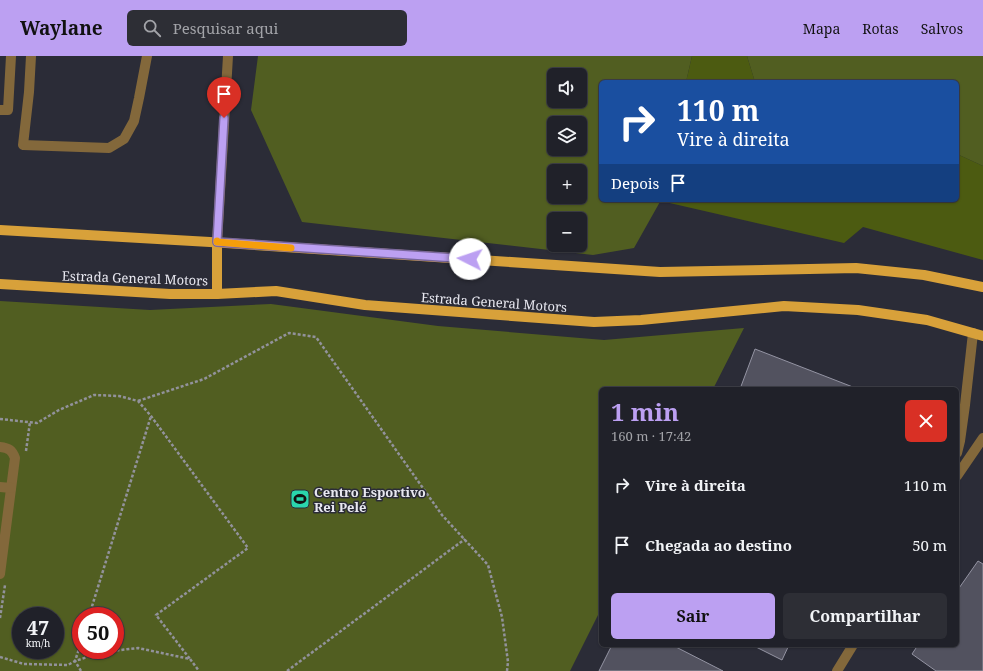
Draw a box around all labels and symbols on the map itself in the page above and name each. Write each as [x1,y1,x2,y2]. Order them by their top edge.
pin [207,77,241,118]
position arrow [449,238,491,280]
street label: Estrada General Motors [62,266,209,290]
street label: Estrada General Motors [420,288,568,316]
place label: Centro Esportivo Rei Pelé [314,483,426,516]
sports icon: Centro Esportivo Rei Pelé [289,488,311,510]
speed limit sign: 50 [72,607,124,659]

